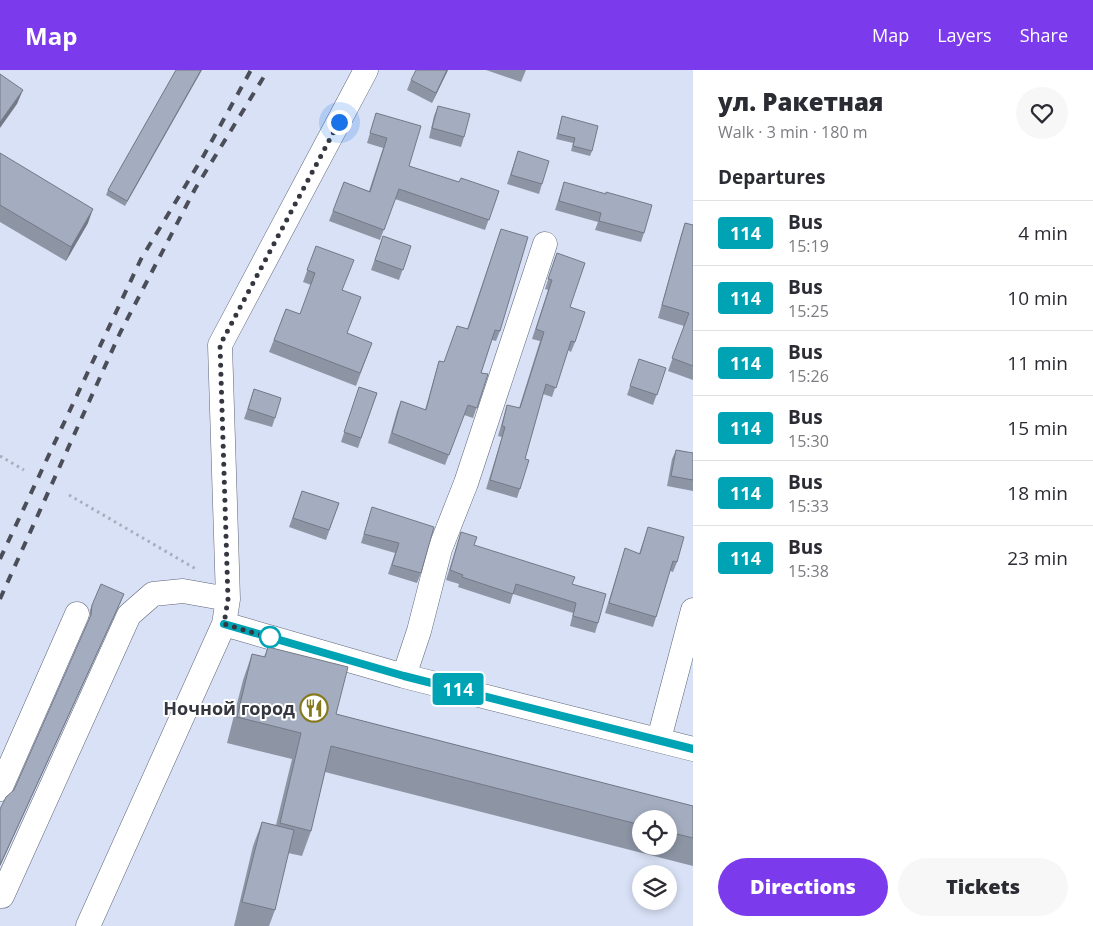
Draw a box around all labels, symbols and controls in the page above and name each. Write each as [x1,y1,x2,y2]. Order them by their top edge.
text: Map [25,19,77,52]
text: Map [872,23,909,47]
text: Layers [937,23,992,47]
text: Share [1020,23,1068,47]
text: ул. Ракетная [718,85,883,118]
button: heart [1016,87,1068,139]
your location [327,110,352,135]
text: Walk · 3 min · 180 m [718,121,868,143]
text: Departures [718,164,825,190]
text: Bus [788,209,823,235]
text: 4 min [1018,220,1068,246]
text: 114 [730,221,761,245]
text: 15:19 [788,235,829,257]
text: Bus [788,274,823,300]
text: 10 min [1007,285,1068,311]
text: 114 [730,286,761,310]
text: 15:25 [788,300,829,322]
text: Bus [788,339,823,365]
text: 11 min [1007,350,1068,376]
text: 114 [730,351,761,375]
text: 15:26 [788,365,829,387]
text: Bus [788,404,823,430]
text: 15 min [1007,415,1068,441]
text: 114 [730,416,761,440]
text: 15:30 [788,430,829,452]
text: Bus [788,469,823,495]
text: 18 min [1007,480,1068,506]
text: 114 [730,481,761,505]
text: 15:33 [788,495,829,517]
text: Bus [788,534,823,560]
text: 23 min [1007,545,1068,571]
text: 114 [730,546,761,570]
text: 15:38 [788,560,829,582]
unlabelled marker [259,626,281,648]
line badge: 114 [429,673,487,705]
text: 114 [443,677,473,701]
restaurant icon: Ночной город [299,693,329,723]
place label: Ночной город [163,696,295,720]
map controls [632,810,677,910]
button: locate [632,810,677,855]
button: Directions [718,858,888,916]
button: Tickets [898,858,1068,916]
button: layers [632,865,677,910]

